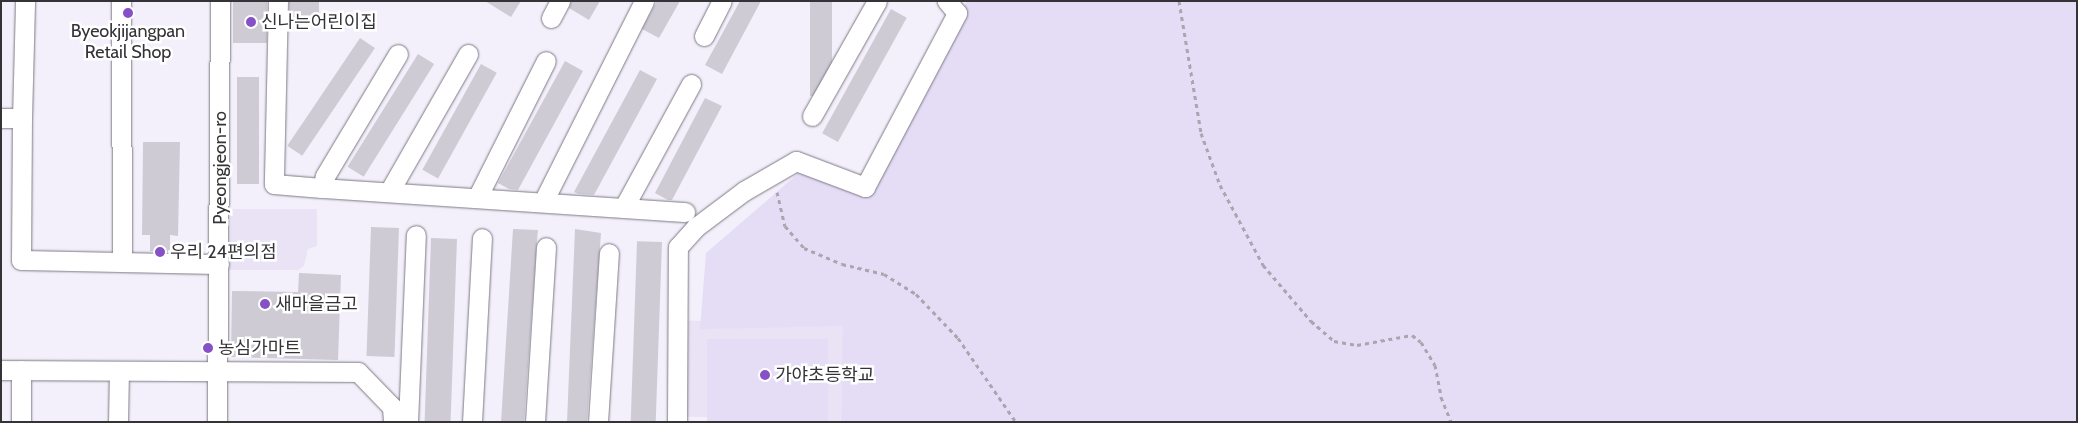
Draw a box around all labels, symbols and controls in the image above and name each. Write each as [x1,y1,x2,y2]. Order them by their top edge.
marker: Byeokjijangpan Retail Shop [122,7,134,19]
place label: 신나는어린이집 [261,11,377,33]
marker: 신나는어린이집 [245,16,257,28]
place label: Byeokjijangpan Retail Shop [71,21,185,64]
street label: Pyeongjeon-ro [209,111,231,225]
place label: 우리 24편의점 [170,241,277,263]
marker: 우리 24편의점 [154,246,166,258]
place label: 새마을금고 [275,293,358,315]
marker: 새마을금고 [259,298,271,310]
place label: 농심가마트 [218,337,301,359]
marker: 농심가마트 [202,342,214,354]
place label: 가야초등학교 [775,364,874,386]
marker: 가야초등학교 [759,369,771,381]

